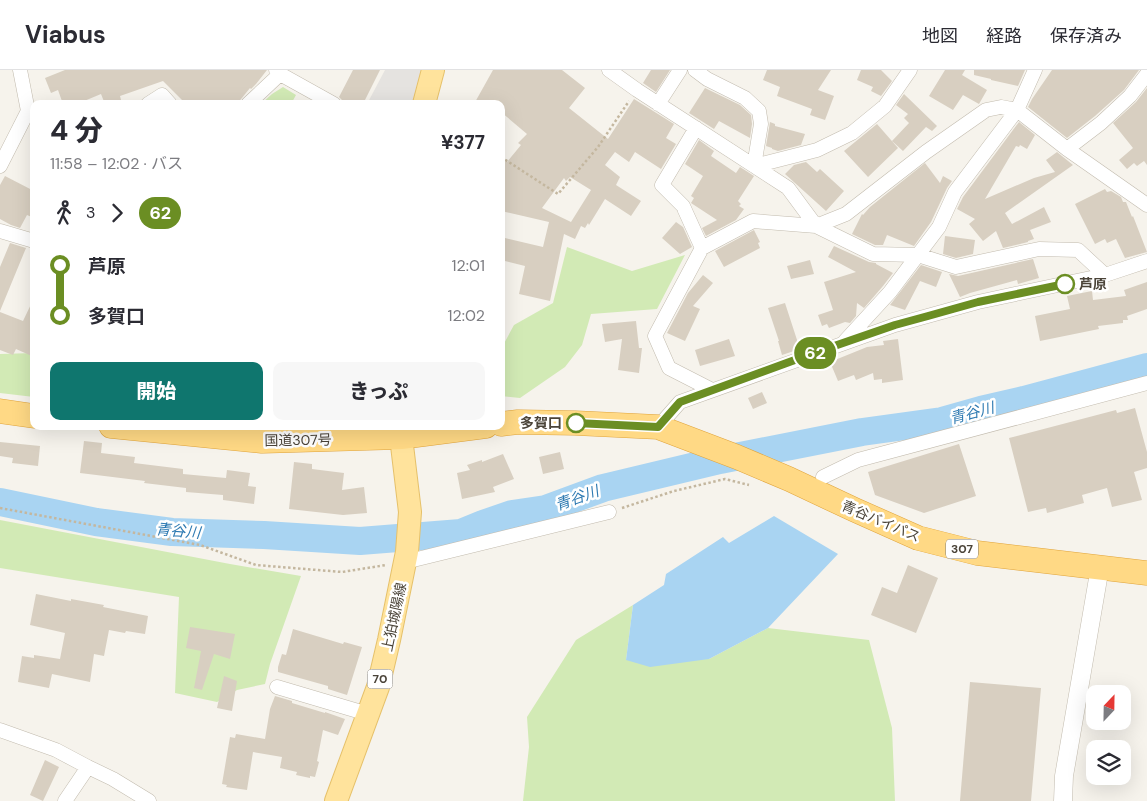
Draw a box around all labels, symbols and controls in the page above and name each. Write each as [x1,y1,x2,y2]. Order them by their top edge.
text: Viabus [25,19,106,50]
text: 地図 [922,24,958,48]
text: 経路 [986,24,1022,48]
text: 保存済み [1050,24,1122,48]
text: 4 分 [50,112,103,149]
text: ¥377 [441,130,485,155]
text: 11:58 – 12:02 · バス [50,153,183,174]
icon: walk [50,199,78,227]
icon: forward [103,199,131,227]
text: 62 [149,201,171,225]
text: 3 [86,202,95,223]
text: 芦原 [88,254,126,279]
text: 12:01 [452,255,485,276]
marker: 芦原 [1055,274,1075,294]
place label: 芦原 [1079,275,1107,293]
text: 多賀口 [88,304,145,329]
text: 12:02 [448,305,485,326]
line badge: 62 [792,337,838,369]
text: 62 [804,341,826,365]
button: 開始 [50,362,263,420]
button: きっぷ [273,362,485,420]
water label: 青谷川 [948,397,998,428]
marker: 多賀口 [566,413,586,433]
place label: 多賀口 [520,414,562,432]
street label: 国道307号 [264,430,332,450]
water label: 青谷川 [552,480,603,515]
street label: 青谷バイパス [839,496,923,546]
water label: 青谷川 [155,519,203,543]
road number: 307 [946,539,978,558]
street label: 上狛城陽線 [378,581,410,653]
road number: 70 [368,670,392,688]
north arrow [1086,685,1131,730]
map controls [1086,685,1131,785]
button: layers [1086,740,1131,785]

